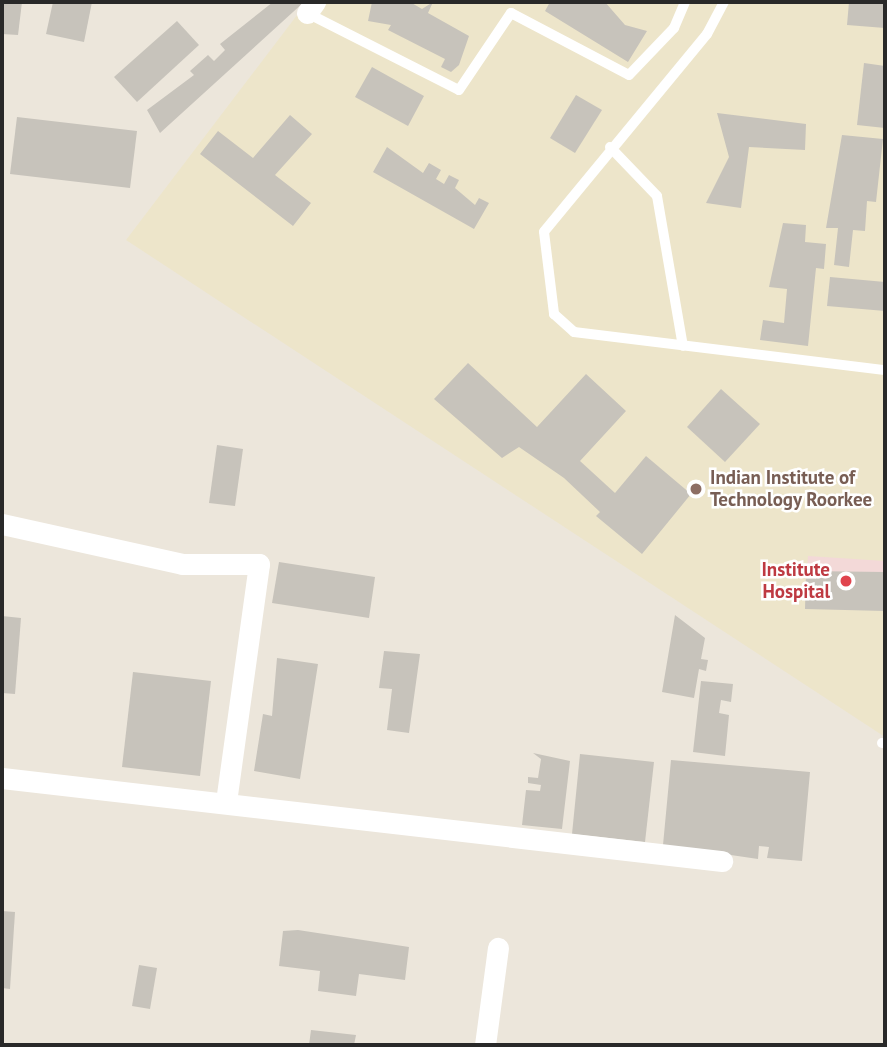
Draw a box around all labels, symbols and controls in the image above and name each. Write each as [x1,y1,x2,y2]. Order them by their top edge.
place label: Indian Institute of Technology Roorkee [710,467,873,511]
marker: Indian Institute of Technology Roorkee [688,481,704,497]
place label: Institute Hospital [761,559,830,603]
marker: Institute Hospital [836,571,856,591]

